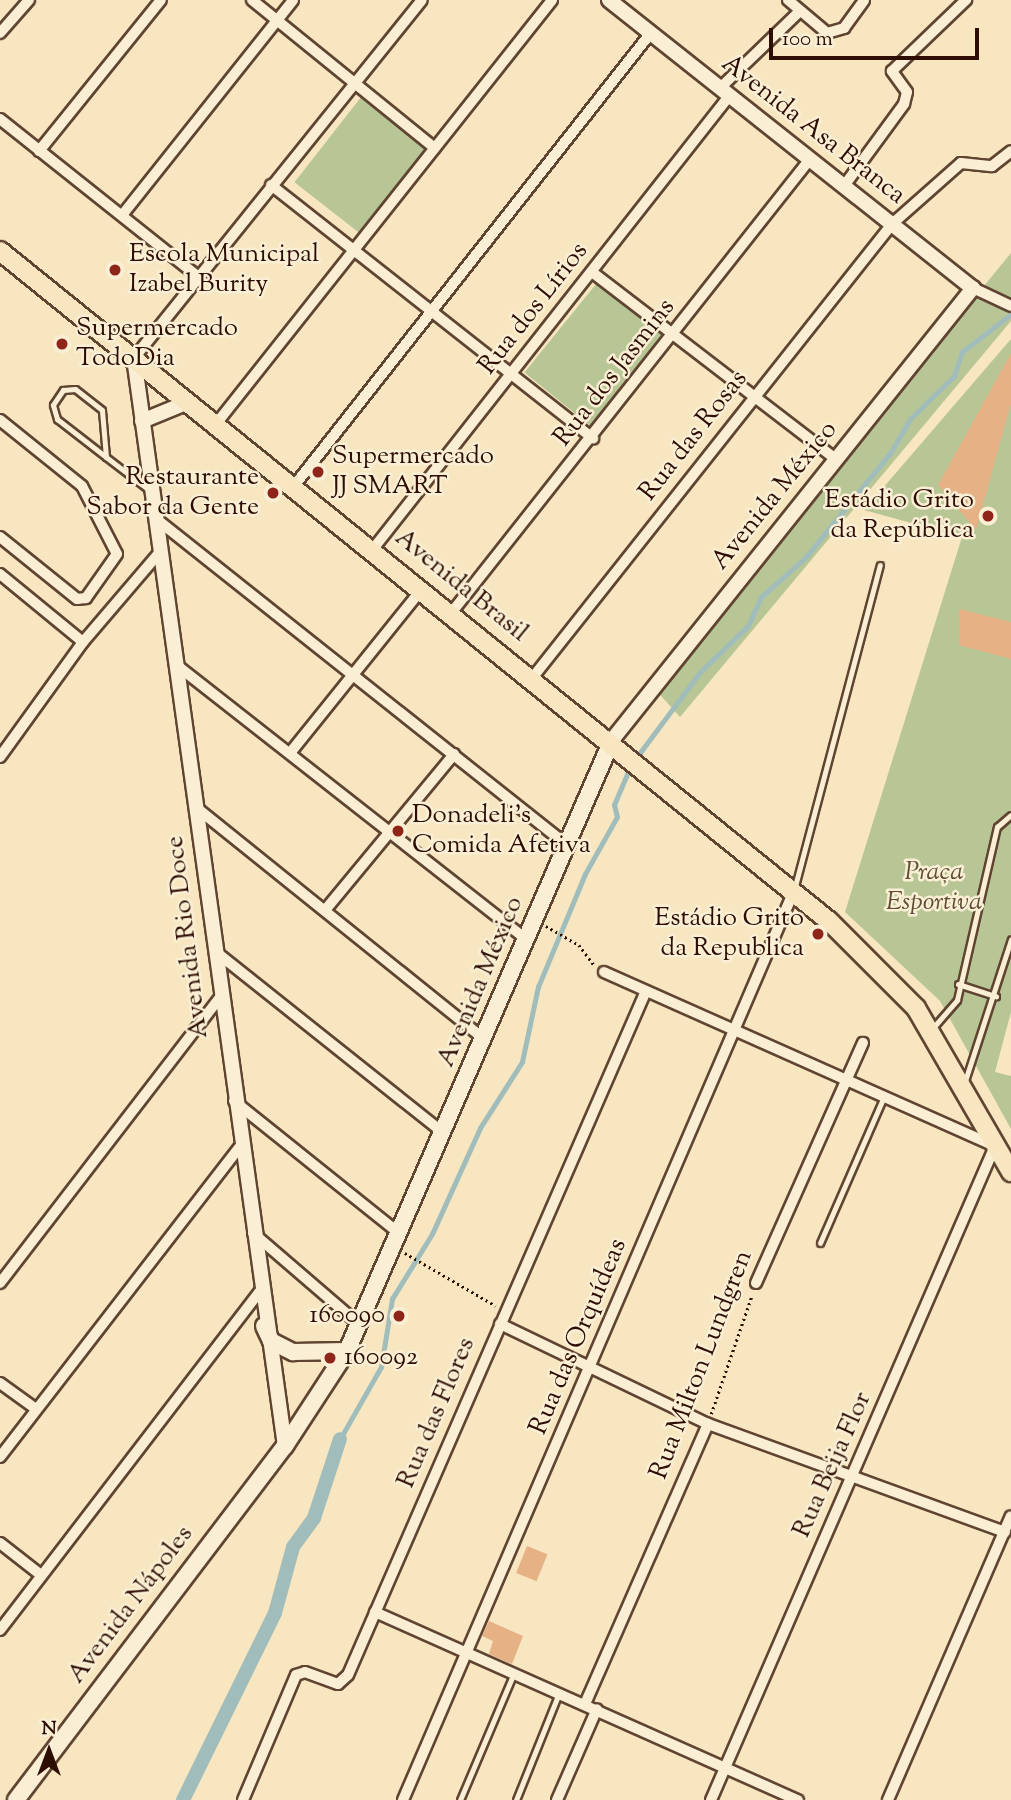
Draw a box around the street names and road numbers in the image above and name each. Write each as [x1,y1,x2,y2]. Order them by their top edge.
street label: Avenida Asa Branca [715,48,911,212]
street label: Rua dos Lírios [473,237,595,381]
street label: Rua dos Jasmins [548,293,682,453]
street label: Rua das Rosas [633,364,755,508]
street label: Avenida México [706,415,844,577]
street label: Avenida Brasil [388,523,534,649]
street label: Avenida Rio Doce [160,834,216,1040]
street label: Avenida México [431,892,531,1072]
street label: Rua das Orquídeas [524,1234,634,1440]
street label: Rua Milton Lundgren [644,1246,760,1484]
street label: Rua das Flores [391,1333,483,1493]
street label: Rua Beija Flor [787,1387,879,1543]
street label: Avenida Nápoles [61,1520,201,1690]

